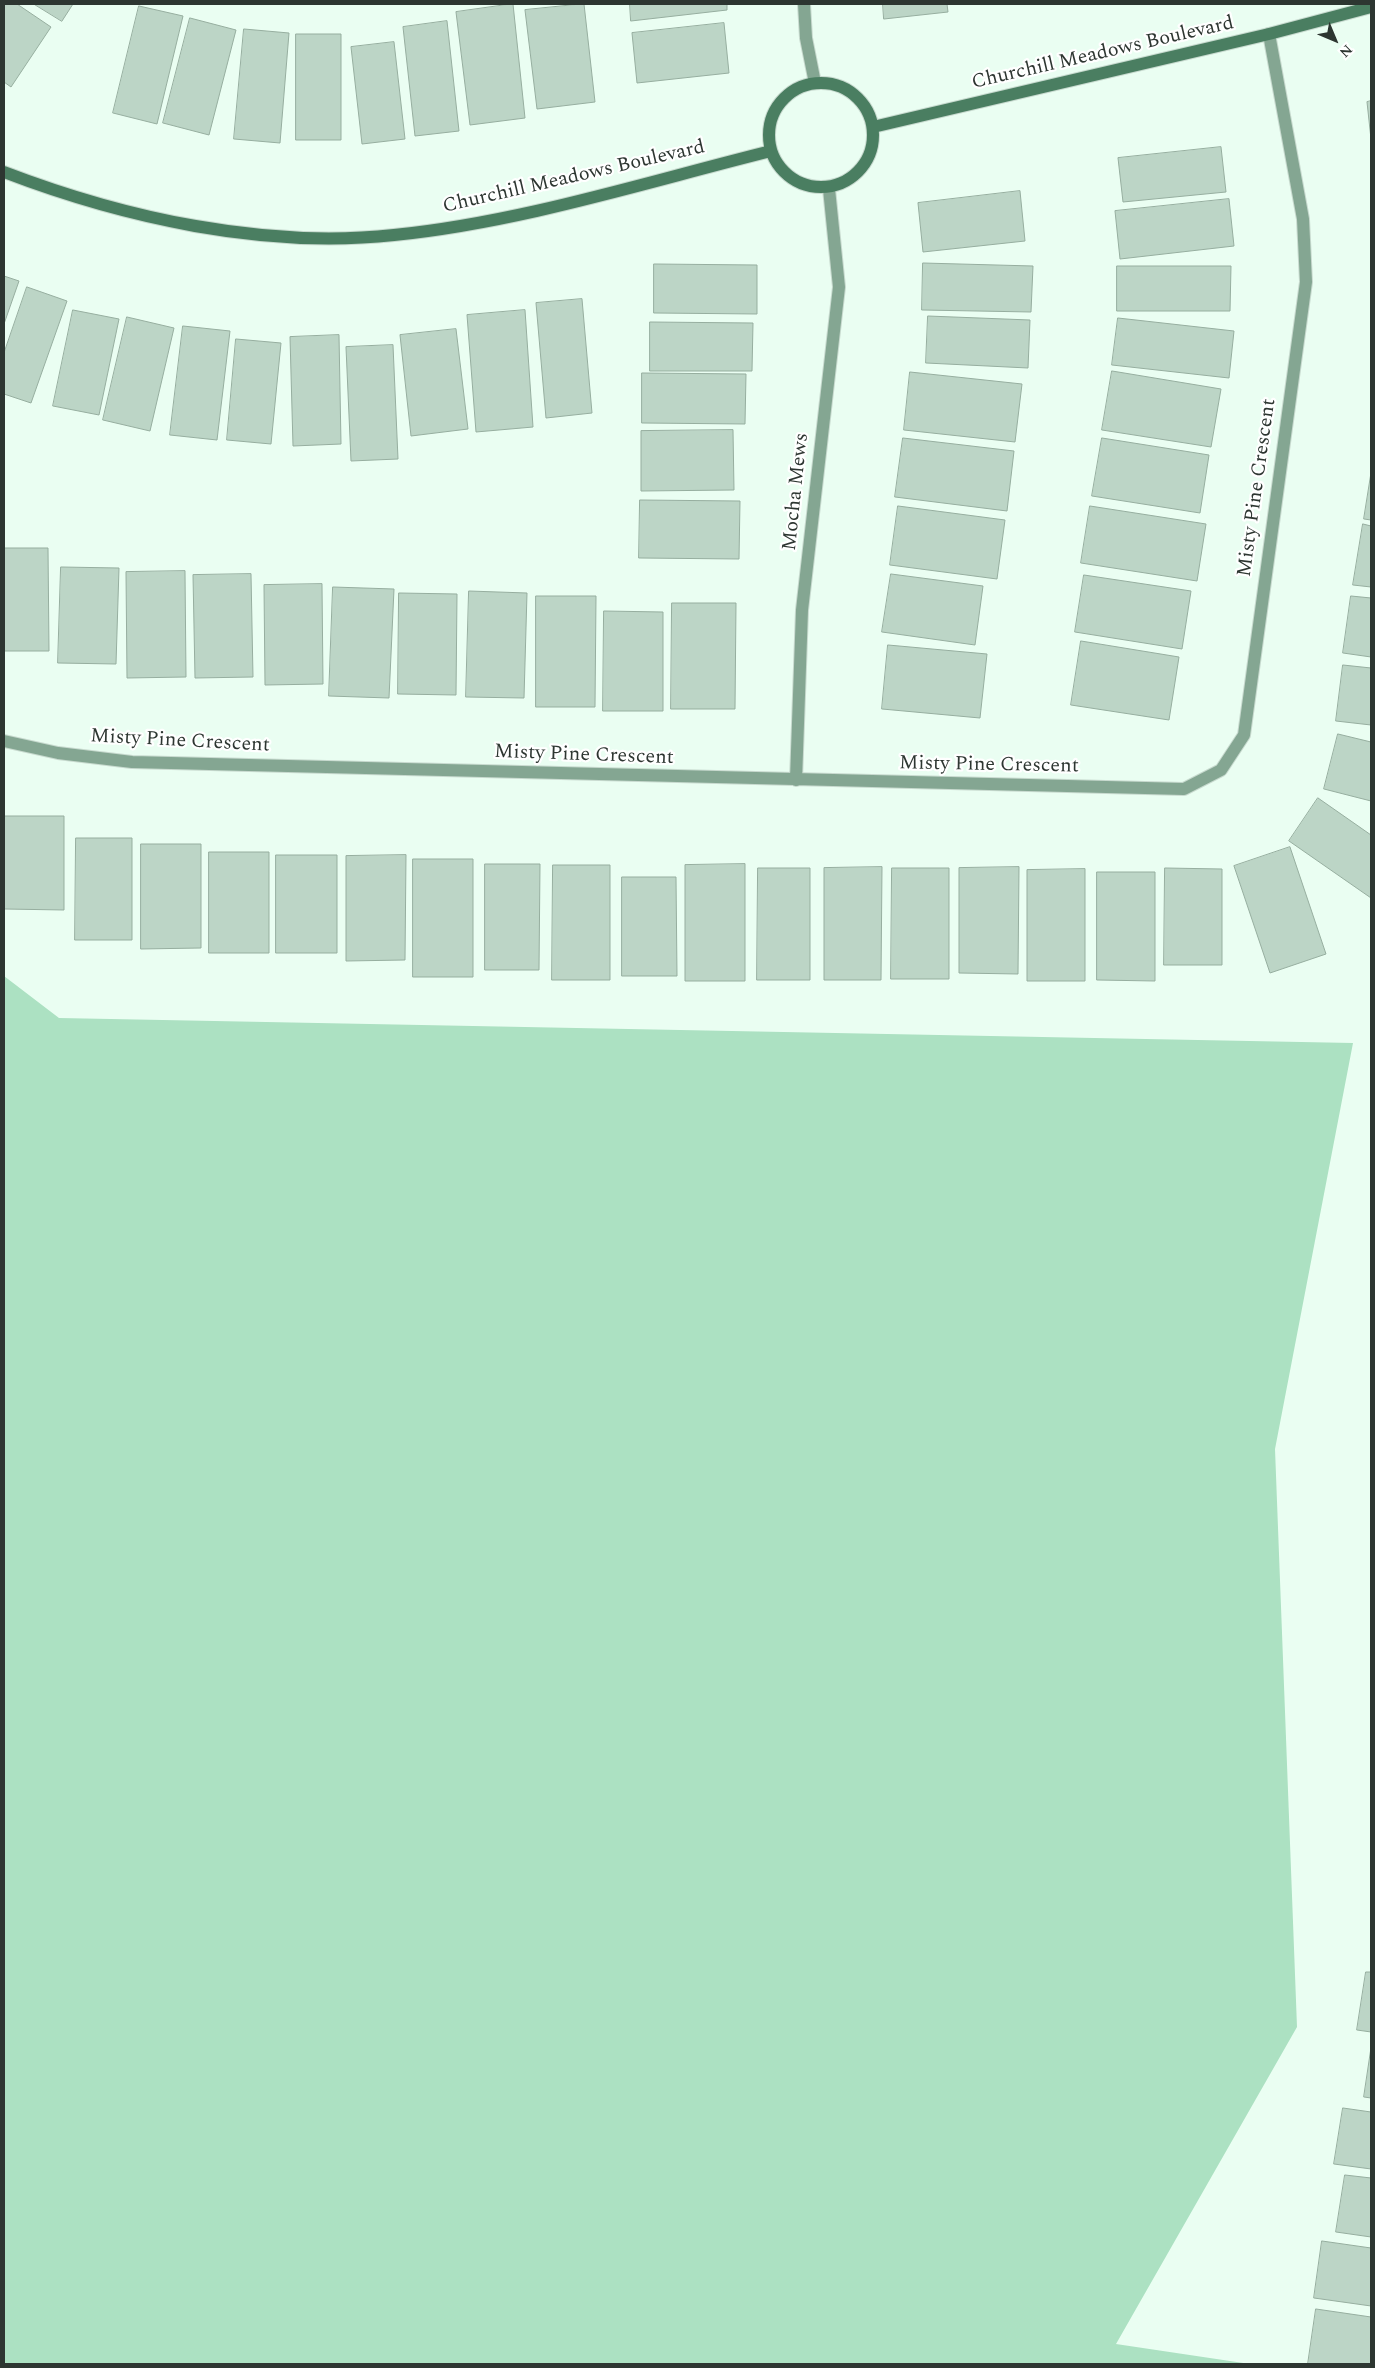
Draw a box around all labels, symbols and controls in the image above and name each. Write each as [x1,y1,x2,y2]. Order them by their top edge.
street label: Churchill Meadows Boulevard [970,12,1236,96]
north arrow [1310,15,1360,65]
text: N [1334,39,1357,62]
street label: Churchill Meadows Boulevard [441,136,707,220]
street label: Misty Pine Crescent [1234,397,1282,579]
street label: Mocha Mews [779,432,815,552]
street label: Misty Pine Crescent [90,725,270,759]
street label: Misty Pine Crescent [494,741,674,771]
street label: Misty Pine Crescent [899,752,1079,780]

